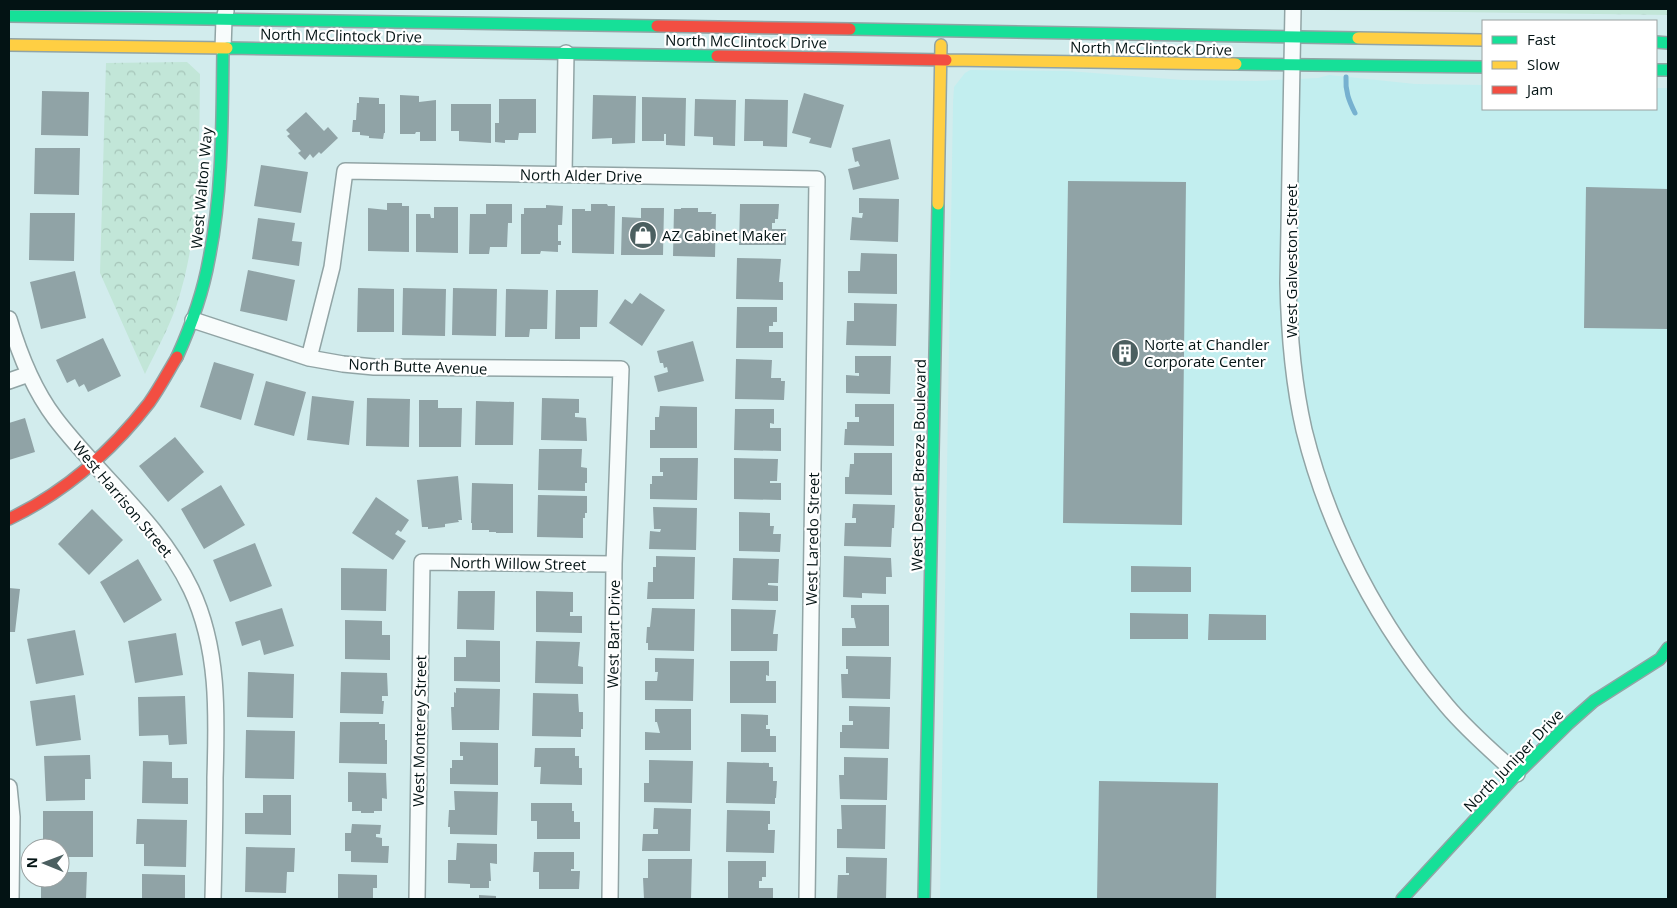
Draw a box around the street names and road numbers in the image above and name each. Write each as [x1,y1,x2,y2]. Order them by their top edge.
street label: North McClintock Drive [260,24,422,46]
street label: North McClintock Drive [665,30,827,52]
street label: North McClintock Drive [1070,37,1232,59]
street label: West Walton Way [186,126,216,250]
street label: North Alder Drive [520,164,642,186]
street label: West Galveston Street [1281,184,1301,338]
street label: North Butte Avenue [348,354,488,378]
street label: West Desert Breeze Boulevard [906,359,930,571]
street label: West Harrison Street [69,437,177,561]
street label: West Laredo Street [801,472,823,606]
street label: North Willow Street [450,552,586,574]
street label: West Bart Drive [602,579,624,689]
street label: West Monterey Street [408,655,430,807]
street label: North Juniper Drive [1459,704,1567,816]

